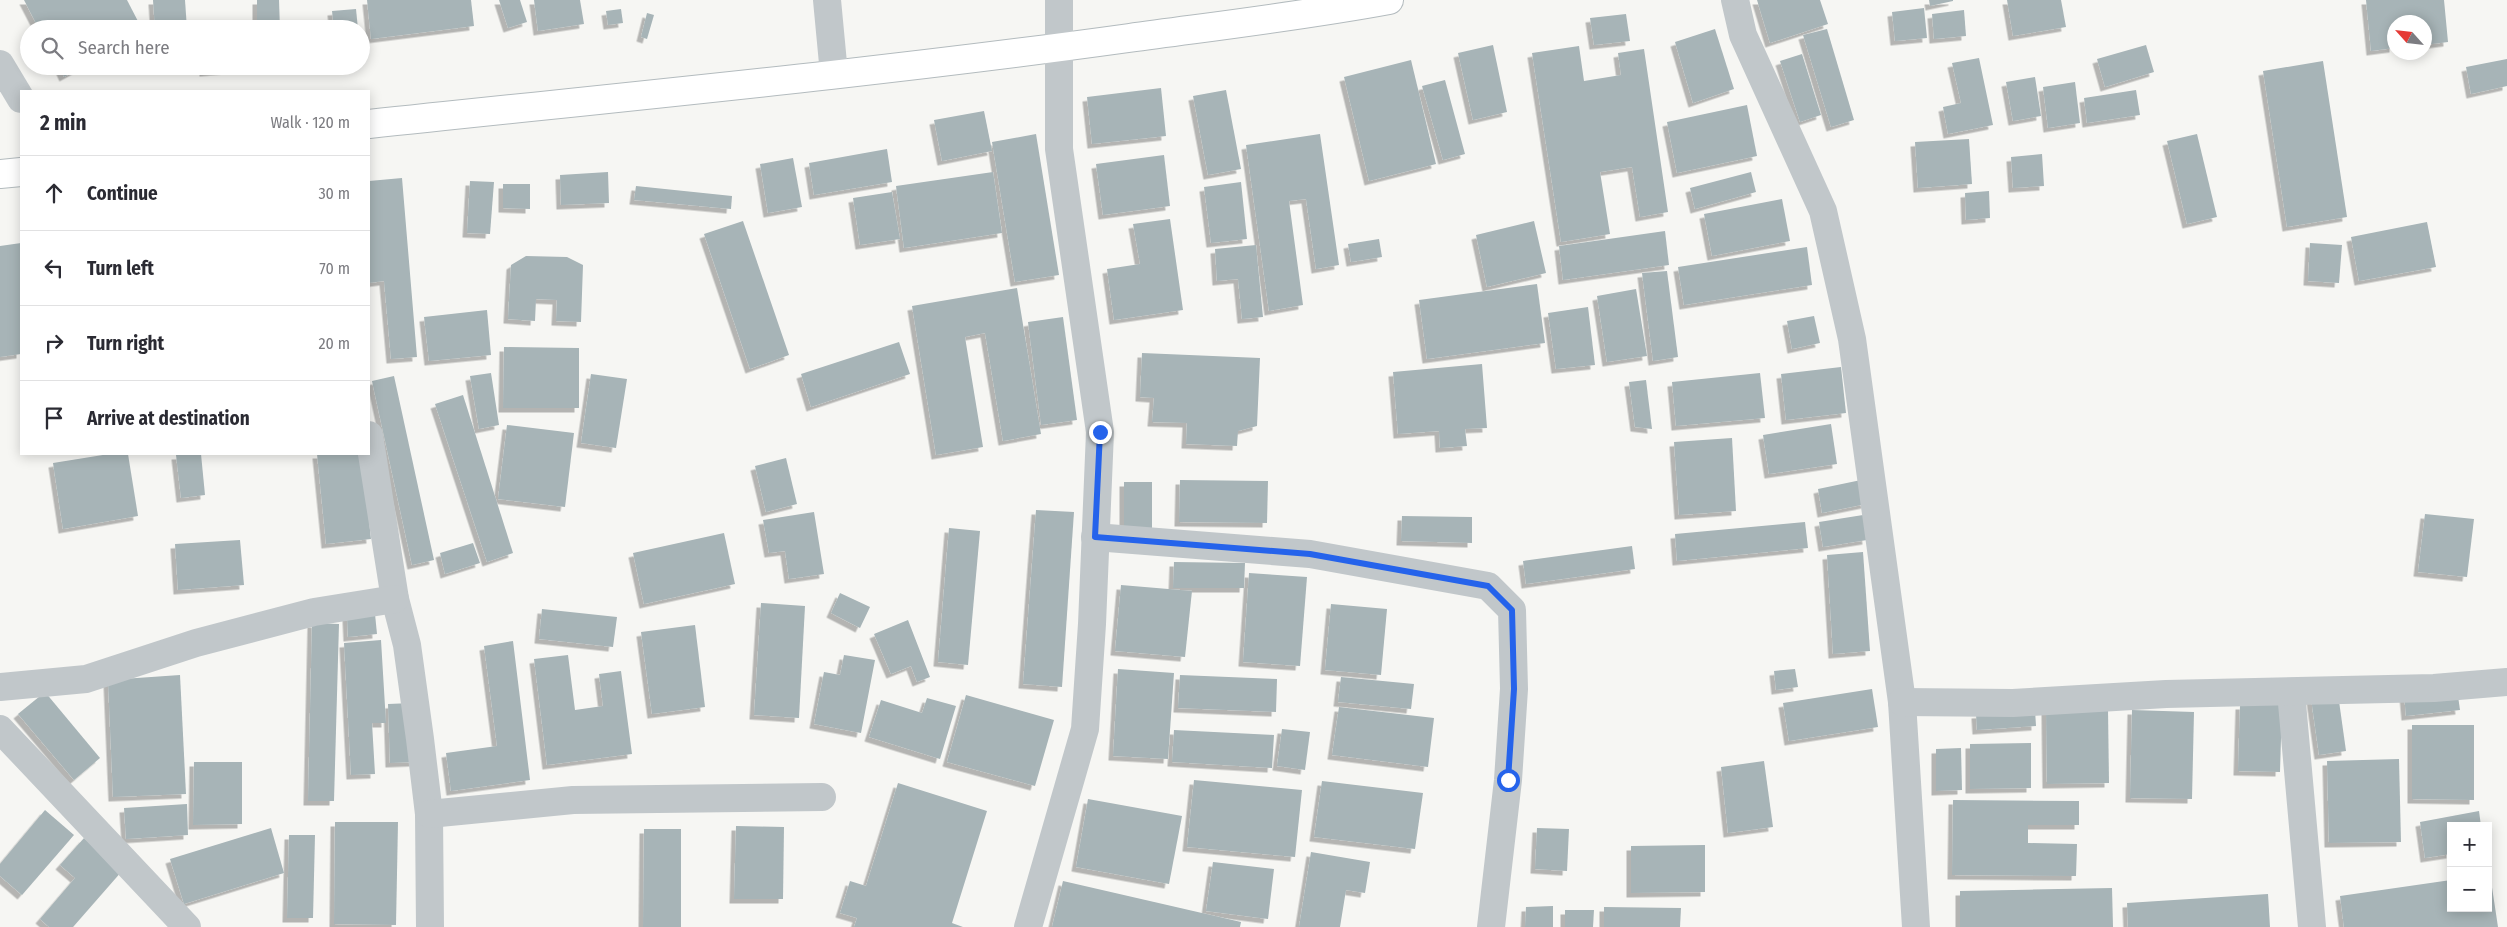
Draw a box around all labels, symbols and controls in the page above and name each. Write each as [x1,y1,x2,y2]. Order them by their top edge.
north arrow [2387,15,2432,60]
search box [20,20,370,75]
icon: search [38,34,66,62]
text: Search here [78,36,170,59]
text: 2 min [40,110,87,136]
text: Walk · 120 m [271,113,350,132]
icon: ahead [40,179,68,207]
text: Continue [87,182,158,205]
text: 30 m [318,184,350,203]
icon: left [40,254,68,282]
text: Turn left [87,257,154,280]
text: 70 m [319,259,350,278]
icon: right [40,329,68,357]
text: Turn right [87,332,164,355]
text: 20 m [319,334,350,353]
icon: arrive [40,404,68,432]
text: Arrive at destination [87,407,250,430]
route end [1089,421,1112,444]
route start [1497,769,1520,792]
map controls [2447,822,2492,912]
button: + [2447,822,2492,867]
button: − [2447,867,2492,912]

